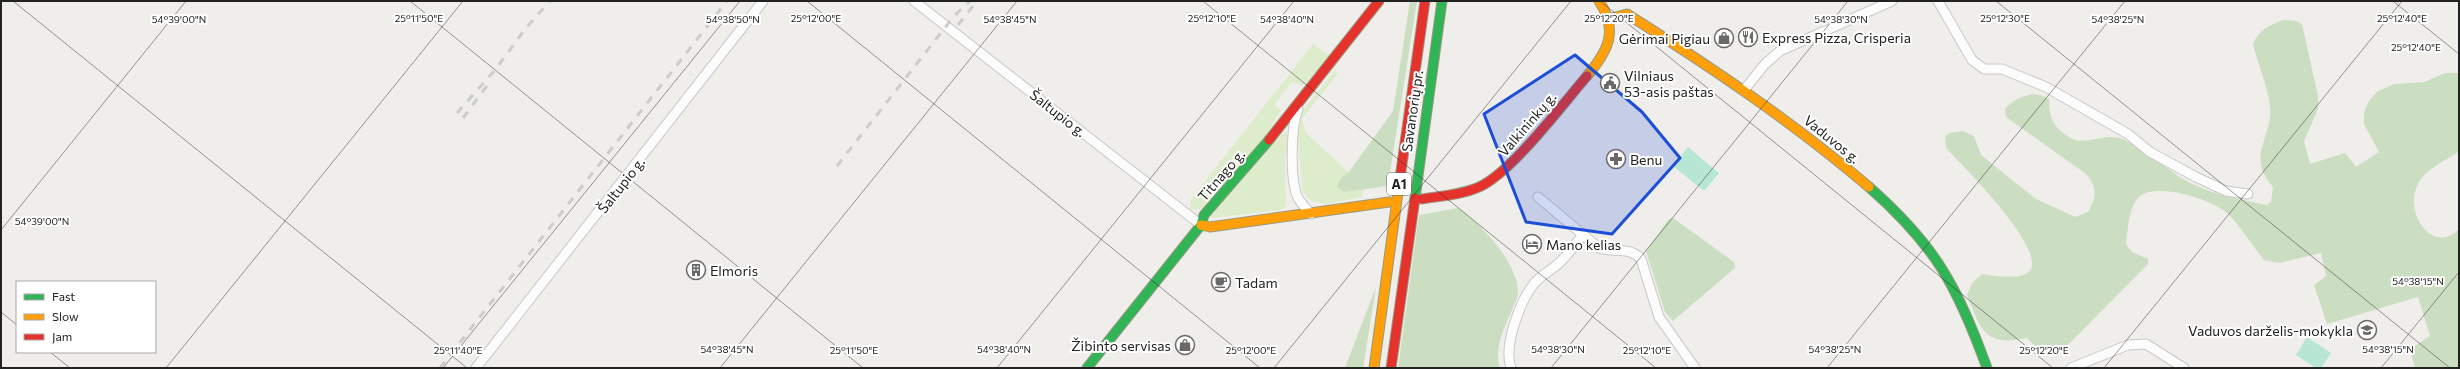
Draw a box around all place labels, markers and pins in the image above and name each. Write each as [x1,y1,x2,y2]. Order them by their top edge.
restaurant icon: Express Pizza, Crisperia [1737,26,1759,48]
shop icon: Gėrimai Pigiau [1713,27,1735,49]
place label: Express Pizza, Crisperia [1762,29,1911,46]
place label: Gėrimai Pigiau [1619,30,1710,47]
place label: Vilniaus 53-asis paštas [1624,67,1714,100]
public building icon: Vilniaus 53-asis paštas [1599,72,1621,94]
pharmacy icon: Benu [1605,148,1627,170]
place label: Benu [1630,151,1662,168]
hotel icon: Mano kelias [1521,233,1543,255]
place label: Mano kelias [1546,236,1621,253]
building icon: Elmoris [685,259,707,281]
place label: Elmoris [710,262,758,279]
cafe icon: Tadam [1210,271,1232,293]
place label: Tadam [1235,274,1278,291]
school or university icon: Vaduvos darželis-mokykla [2356,319,2378,341]
place label: Vaduvos darželis-mokykla [2188,322,2353,339]
shop icon: Žibinto servisas [1174,334,1196,356]
place label: Žibinto servisas [1071,337,1171,354]

